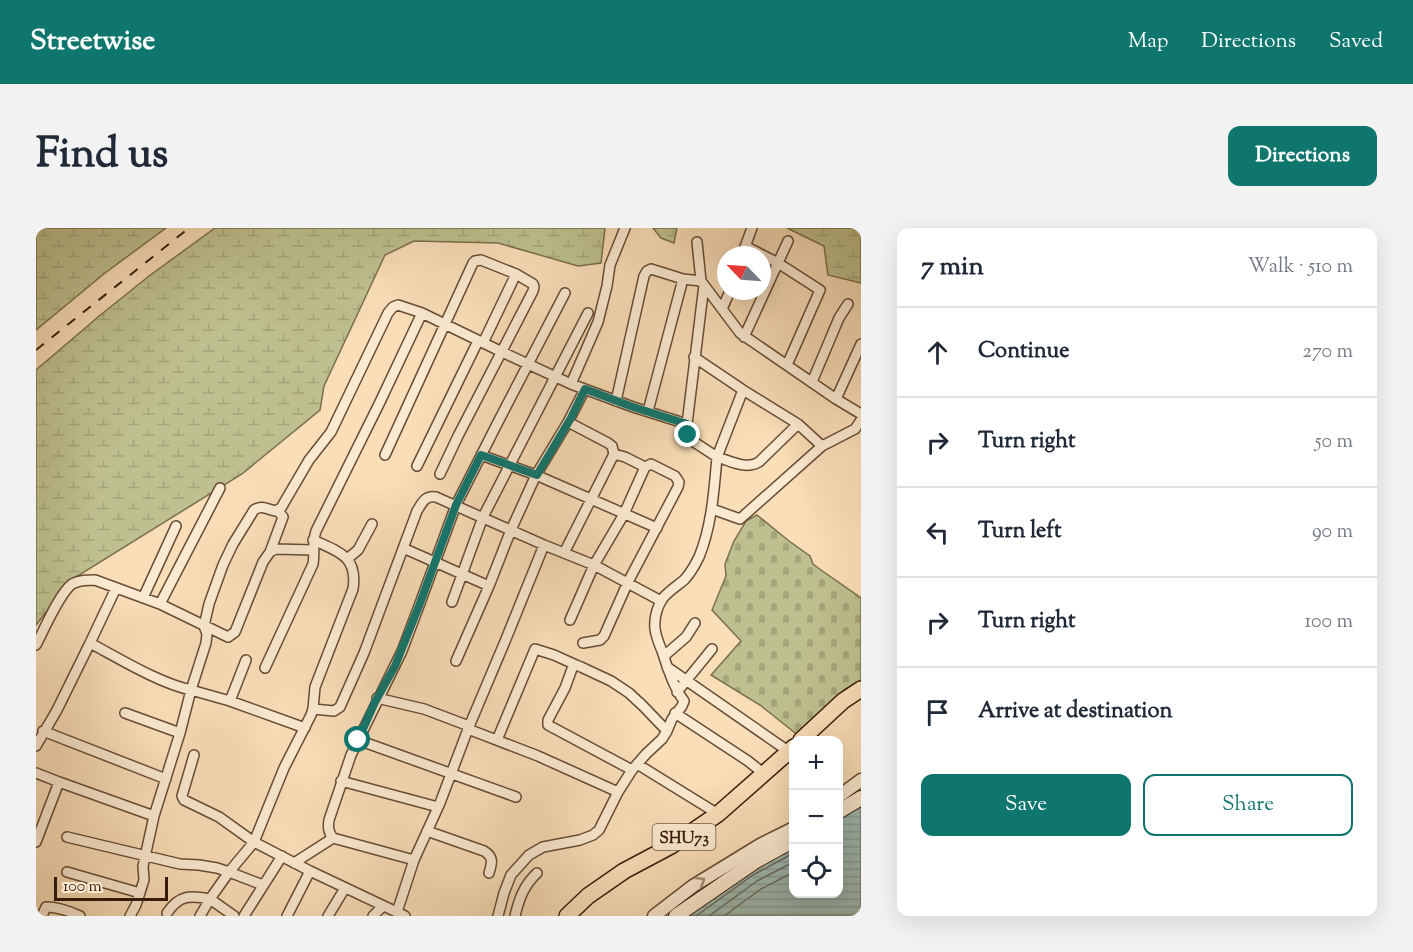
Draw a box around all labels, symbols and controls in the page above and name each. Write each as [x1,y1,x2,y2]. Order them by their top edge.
text: Streetwise [30,22,155,62]
text: Map [1128,27,1168,57]
text: Directions [1201,27,1296,57]
text: Saved [1329,27,1383,57]
text: Find us [36,126,168,186]
button: Directions [1228,126,1377,186]
north arrow [717,246,771,300]
text: 7 min [921,249,984,286]
text: Walk · 510 m [1248,253,1353,282]
icon: ahead [921,336,954,369]
text: Continue [978,336,1069,368]
text: 270 m [1303,338,1353,367]
route end [674,421,700,447]
icon: right [921,426,954,459]
text: Turn right [978,426,1075,458]
text: 50 m [1315,428,1353,457]
icon: left [921,516,954,549]
text: Turn left [978,516,1061,548]
text: 90 m [1312,518,1353,547]
icon: right [921,606,954,639]
text: Turn right [978,606,1075,638]
text: 100 m [1304,608,1353,637]
icon: arrive [921,696,954,729]
text: Arrive at destination [978,696,1173,728]
route start [344,726,370,752]
map controls [789,736,843,898]
button: + [789,736,843,790]
button: Save [921,774,1131,836]
button: Share [1143,774,1353,836]
button: − [789,790,843,844]
road number: SHU73 [652,824,716,850]
button: locate [789,844,843,898]
scale bar [54,874,168,902]
text: 100 m [63,876,102,899]
one-way arrow [694,877,705,888]

